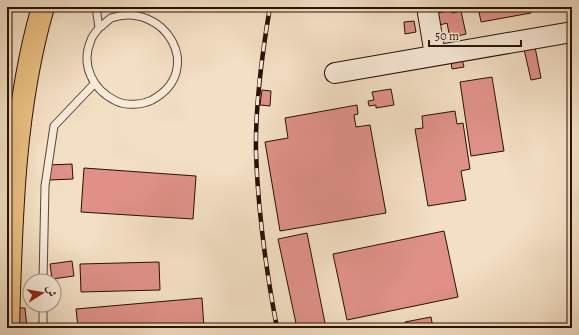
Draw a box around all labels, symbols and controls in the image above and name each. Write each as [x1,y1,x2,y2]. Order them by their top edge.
scale bar [429,22,521,48]
text: 50 m [435,28,459,44]
north arrow [22,273,62,313]
text: ش [43,284,60,298]

